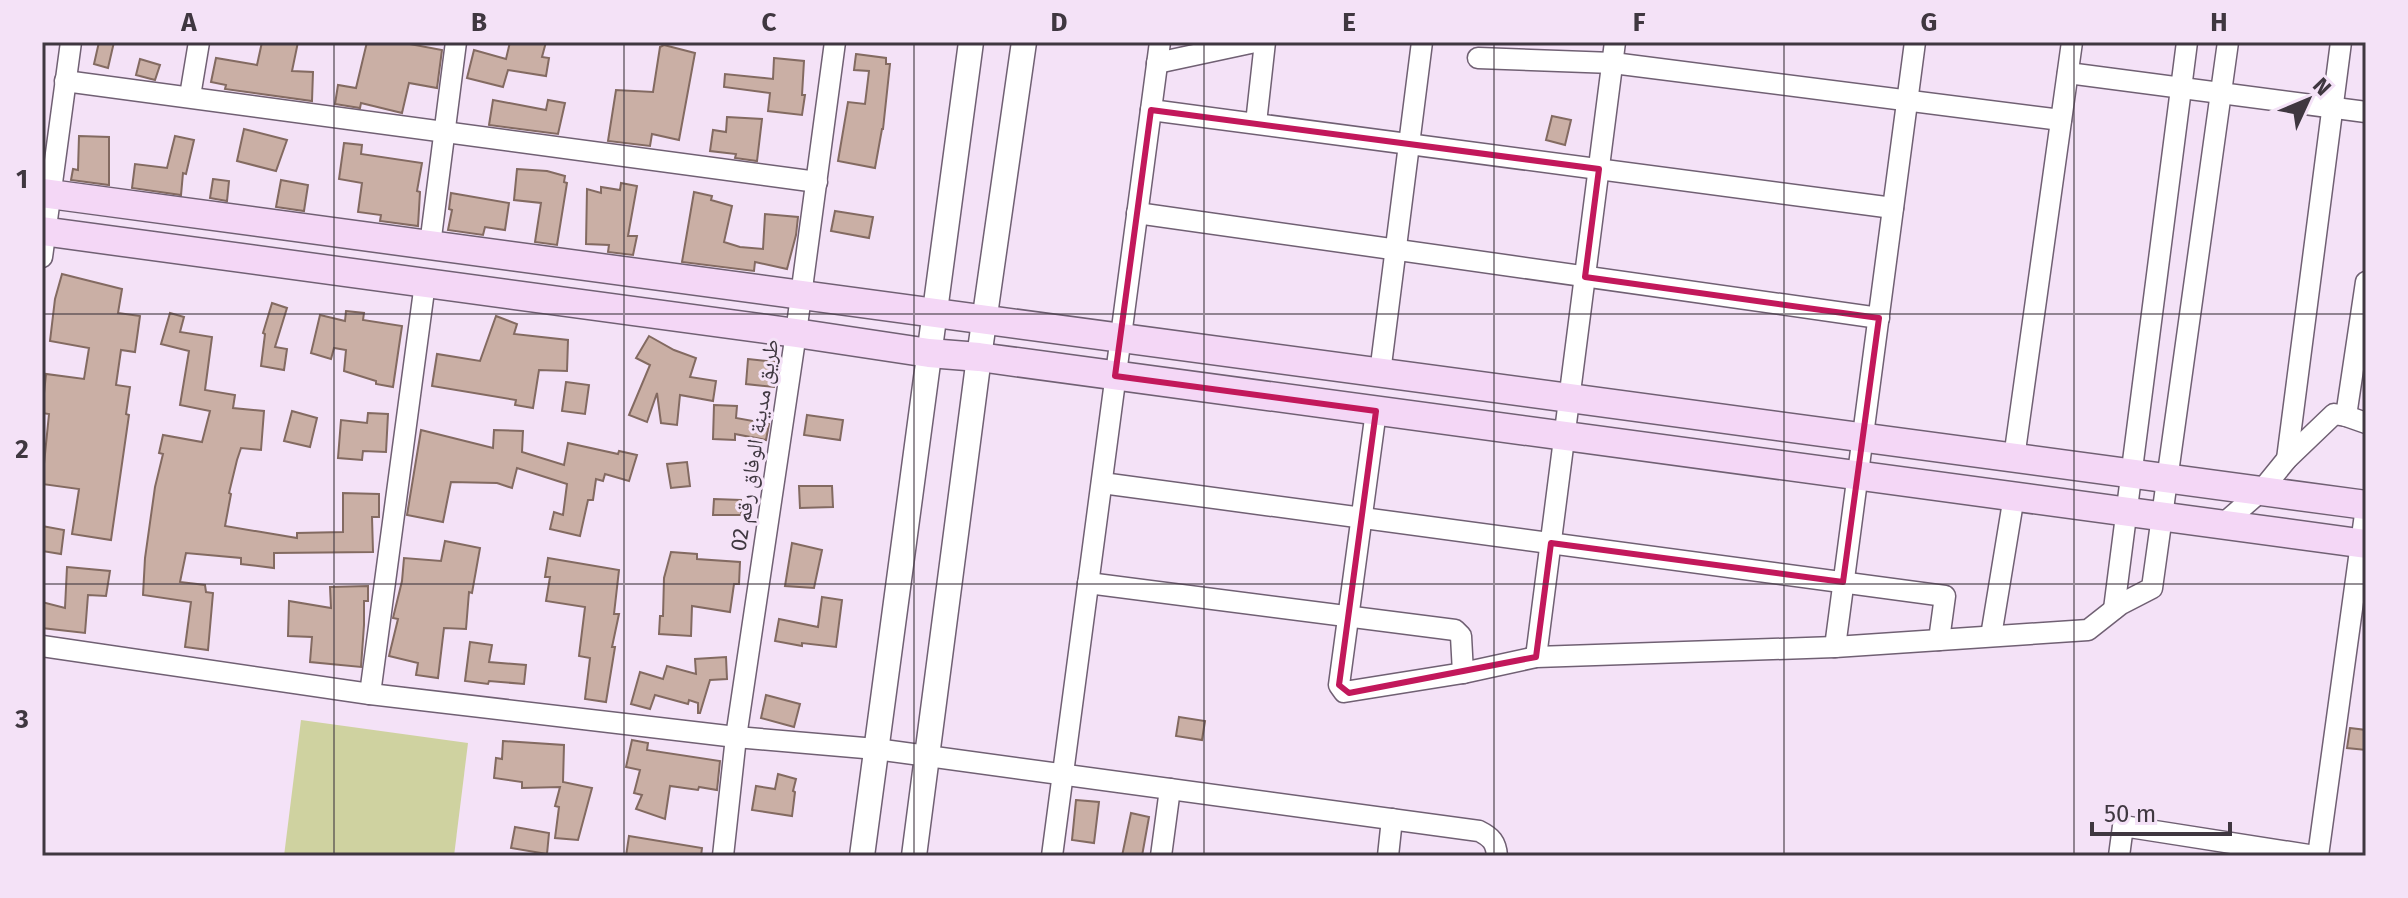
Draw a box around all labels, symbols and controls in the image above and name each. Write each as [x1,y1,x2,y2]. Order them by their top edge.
text: A [180,7,197,38]
text: B [471,7,487,38]
text: C [762,7,777,38]
text: D [1051,7,1068,38]
text: E [1342,7,1356,38]
text: F [1633,7,1646,38]
text: G [1921,7,1937,38]
text: H [2210,7,2228,38]
north arrow [2268,60,2348,140]
text: N [2307,72,2337,101]
text: 1 [16,164,28,195]
street label: طريق مدينة الوفاق رقم 02 [724,337,786,553]
text: 2 [15,434,29,465]
text: 3 [14,704,29,735]
scale bar [2092,786,2230,836]
text: 50 m [2104,800,2156,828]

